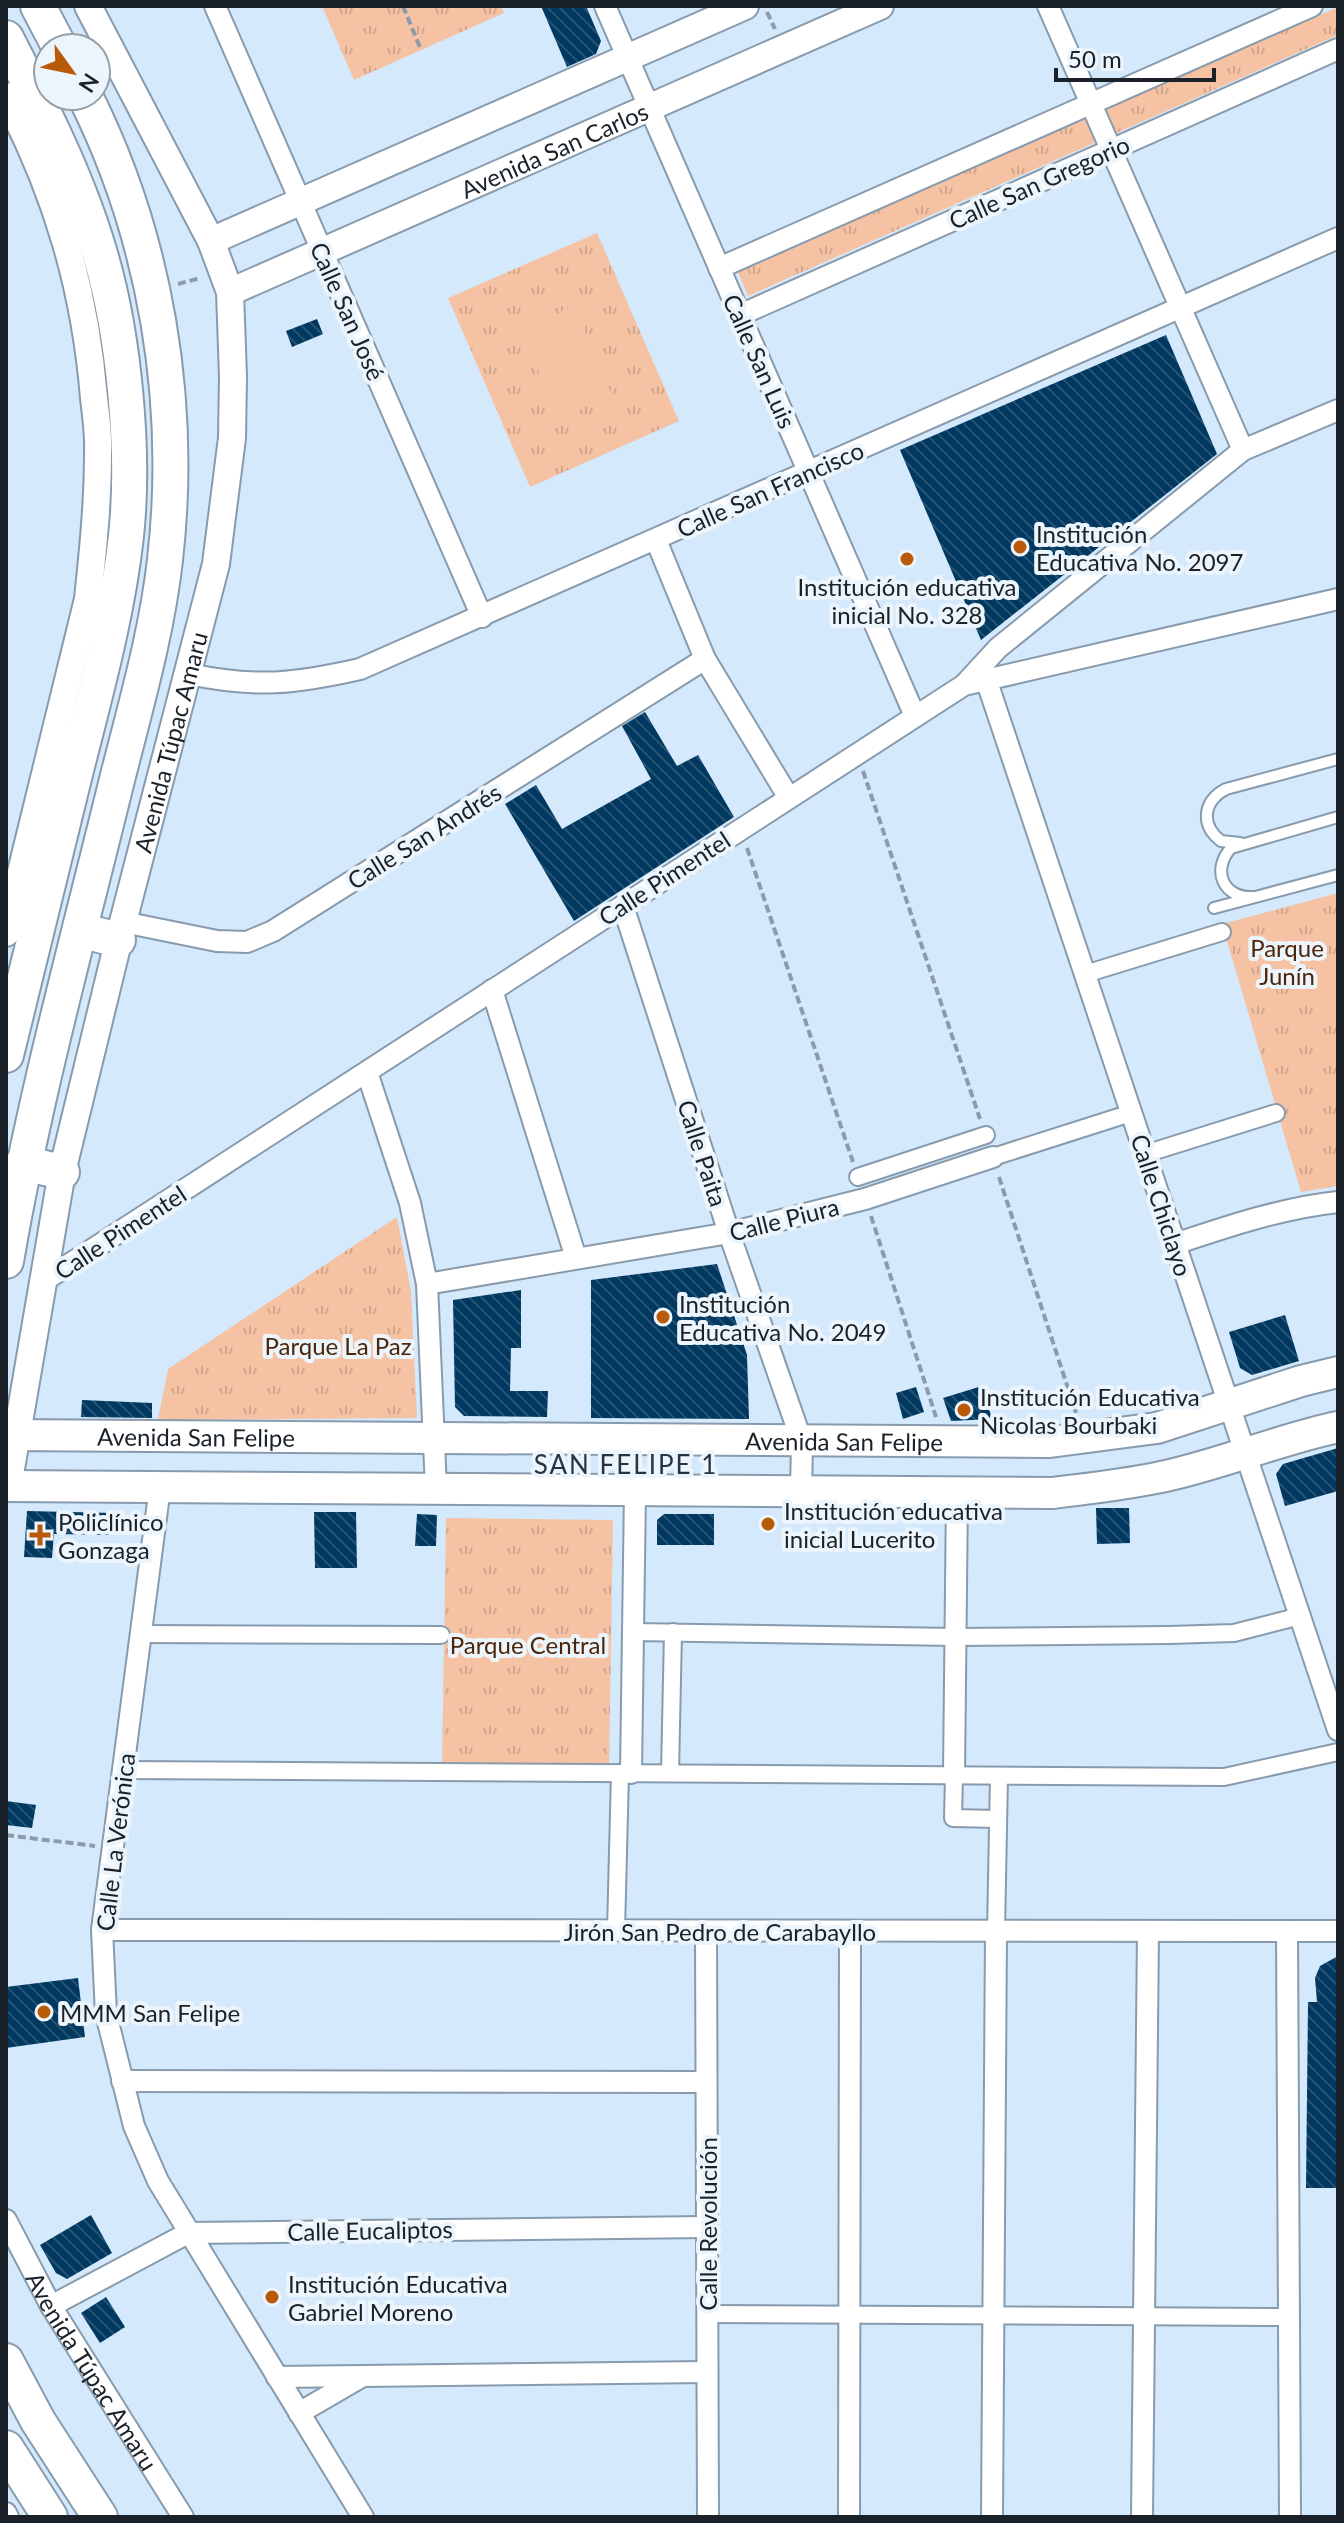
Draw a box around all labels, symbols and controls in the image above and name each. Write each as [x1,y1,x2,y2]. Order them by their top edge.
north arrow [32,32,112,112]
scale bar [1056,32,1214,82]
text: 50 m [1068,44,1122,73]
text: N [73,69,105,98]
street label: Avenida San Carlos [456,96,652,203]
street label: Calle San Gregorio [944,129,1134,235]
street label: Calle San José [305,237,391,385]
street label: Calle San Luis [718,290,802,432]
street label: Calle San Francisco [672,435,868,543]
place label: Institución Educativa No. 2097 [1036,519,1243,576]
marker: Institución Educativa No. 2097 [1011,538,1029,556]
marker: Institución educativa inicial No. 328 [898,550,916,568]
place label: Institución educativa inicial No. 328 [797,572,1017,629]
street label: Avenida Túpac Amaru [127,628,212,856]
street label: Calle San Andrés [342,777,506,895]
street label: Calle Pimentel [593,825,735,931]
park label: Parque Junín [1250,933,1324,990]
street label: Calle Paita [672,1096,734,1210]
street label: Calle Chiclayo [1125,1130,1199,1280]
street label: Calle Pimentel [49,1179,191,1285]
street label: Calle Piura [726,1191,842,1247]
place label: Institución Educativa No. 2049 [679,1289,886,1346]
marker: Institución Educativa No. 2049 [654,1308,672,1326]
park label: Parque La Paz [264,1331,412,1360]
place label: Institución Educativa Nicolas Bourbaki [980,1382,1200,1439]
marker: Institución Educativa Nicolas Bourbaki [955,1401,973,1419]
street label: Avenida San Felipe [97,1421,295,1451]
street label: Avenida San Felipe [745,1425,943,1456]
district label: SAN FELIPE 1 [534,1448,718,1480]
place label: Institución educativa inicial Lucerito [784,1496,1003,1553]
place label: Policlínico Gonzaga [58,1507,164,1564]
marker: Institución educativa inicial Lucerito [759,1515,777,1533]
marker: Policlínico Gonzaga [29,1524,51,1546]
park label: Parque Central [450,1630,606,1659]
street label: Calle La Verónica [90,1751,140,1933]
street label: Jirón San Pedro de Carabayllo [564,1917,876,1946]
place label: MMM San Felipe [60,1998,240,2027]
marker: MMM San Felipe [35,2003,53,2021]
street label: Calle Revolución [693,2137,722,2311]
street label: Calle Eucaliptos [287,2214,453,2246]
street label: Avenida Túpac Amaru [21,2267,164,2475]
place label: Institución Educativa Gabriel Moreno [288,2269,508,2326]
marker: Institución Educativa Gabriel Moreno [263,2288,281,2306]

